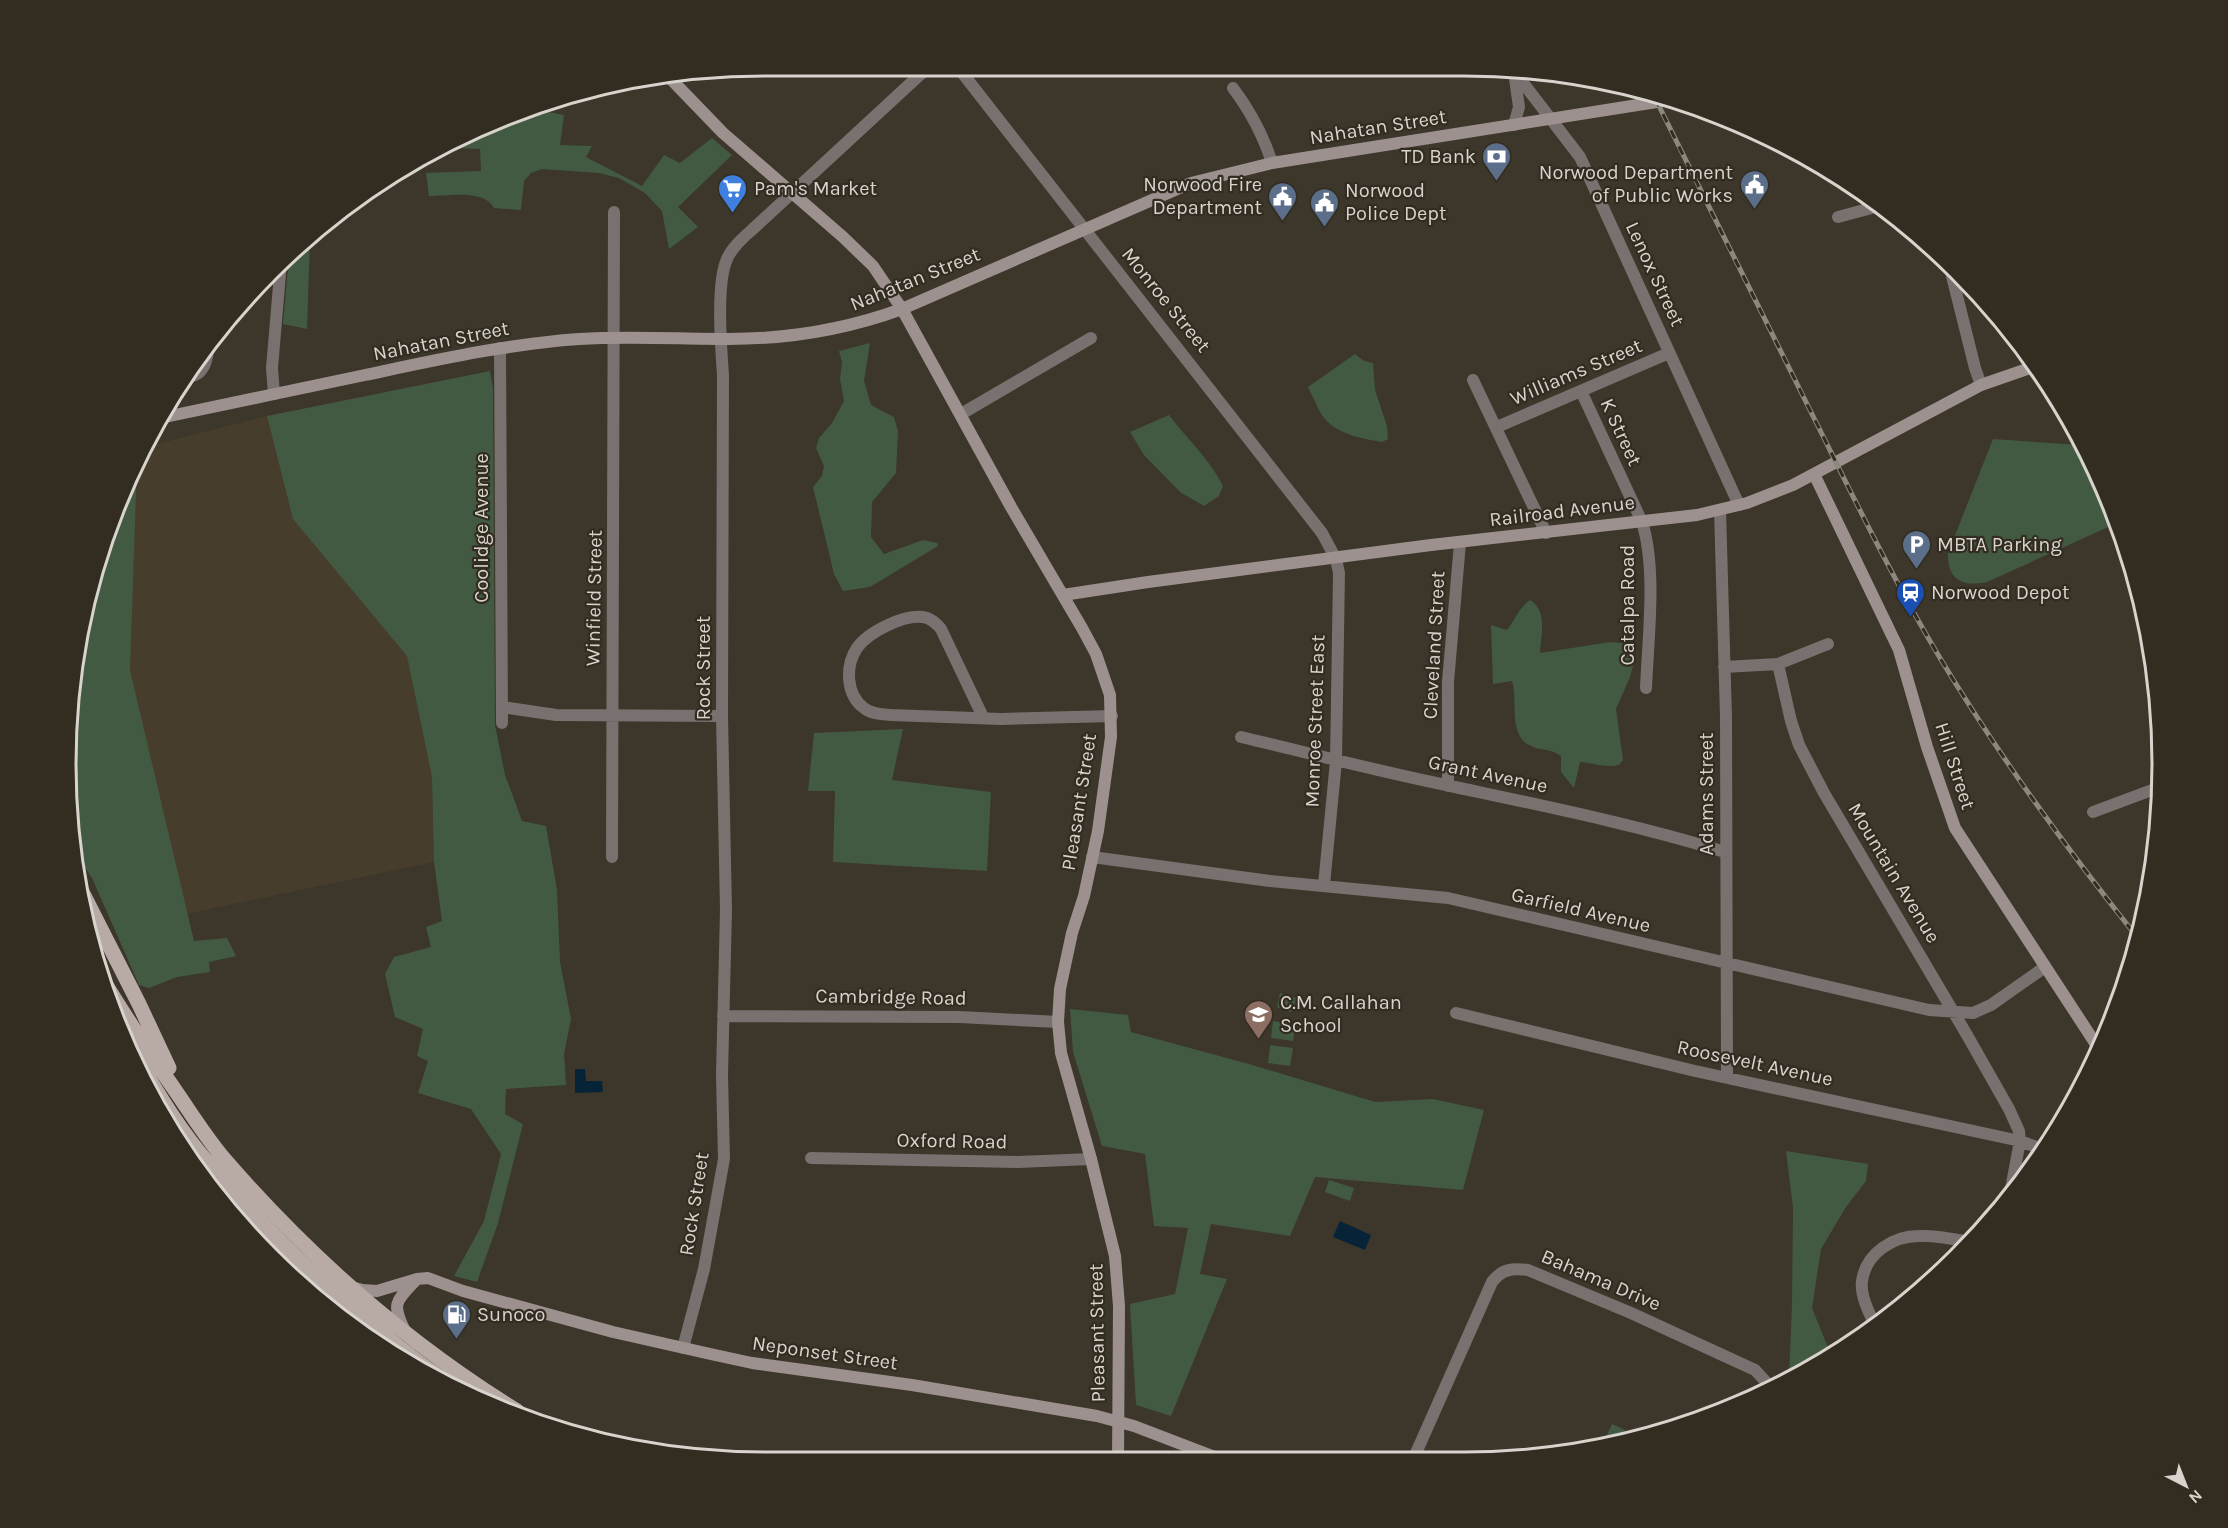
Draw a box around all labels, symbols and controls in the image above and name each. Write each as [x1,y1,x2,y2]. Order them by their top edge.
street label: Nahatan Street [1308,105,1448,149]
bank icon: TD Bank [1481,140,1513,182]
place label: TD Bank [1401,145,1476,168]
place label: Norwood Department of Public Works [1539,161,1733,207]
public building icon: Norwood Department of Public Works [1738,168,1770,210]
supermarket icon: Pam's Market [717,172,749,214]
place label: Norwood Fire Department [1143,173,1262,219]
place label: Pam's Market [754,177,877,200]
place label: Norwood Police Dept [1345,179,1447,225]
public building icon: Norwood Fire Department [1267,180,1299,222]
public building icon: Norwood Police Dept [1308,186,1340,228]
street label: Lenox Street [1621,218,1689,330]
street label: Nahatan Street [847,242,984,316]
street label: Monroe Street [1117,243,1216,357]
street label: Nahatan Street [371,316,511,365]
street label: Williams Street [1507,334,1646,410]
street label: K Street [1595,395,1647,470]
street label: Coolidge Avenue [470,453,493,603]
street label: Railroad Avenue [1488,491,1636,531]
parking icon: MBTA Parking [1900,528,1932,570]
street label: Winfield Street [581,529,607,666]
place label: MBTA Parking [1937,533,2062,556]
street label: Catalpa Road [1616,545,1639,665]
street label: Cleveland Street [1419,570,1449,720]
station icon: Norwood Depot [1894,576,1926,618]
place label: Norwood Depot [1931,581,2070,604]
street label: Rock Street [692,615,715,720]
street label: Monroe Street East [1300,634,1330,808]
street label: Hill Street [1930,720,1980,813]
street label: Pleasant Street [1057,731,1101,872]
street label: Adams Street [1695,732,1718,856]
street label: Grant Avenue [1426,750,1550,798]
street label: Mountain Avenue [1843,799,1945,947]
street label: Garfield Avenue [1509,883,1653,937]
street label: Cambridge Road [815,984,967,1010]
place label: C.M. Callahan School [1280,991,1402,1037]
school or university icon: C.M. Callahan School [1243,998,1275,1040]
street label: Roosevelt Avenue [1675,1035,1835,1091]
street label: Oxford Road [896,1129,1008,1153]
street label: Rock Street [674,1150,714,1257]
street label: Bahama Drive [1538,1244,1664,1316]
street label: Pleasant Street [1084,1263,1110,1403]
fuel station icon: Sunoco [440,1298,472,1340]
place label: Sunoco [477,1303,545,1326]
street label: Neponset Street [751,1331,900,1375]
north arrow [2156,1456,2216,1516]
text: N [2185,1486,2206,1508]

